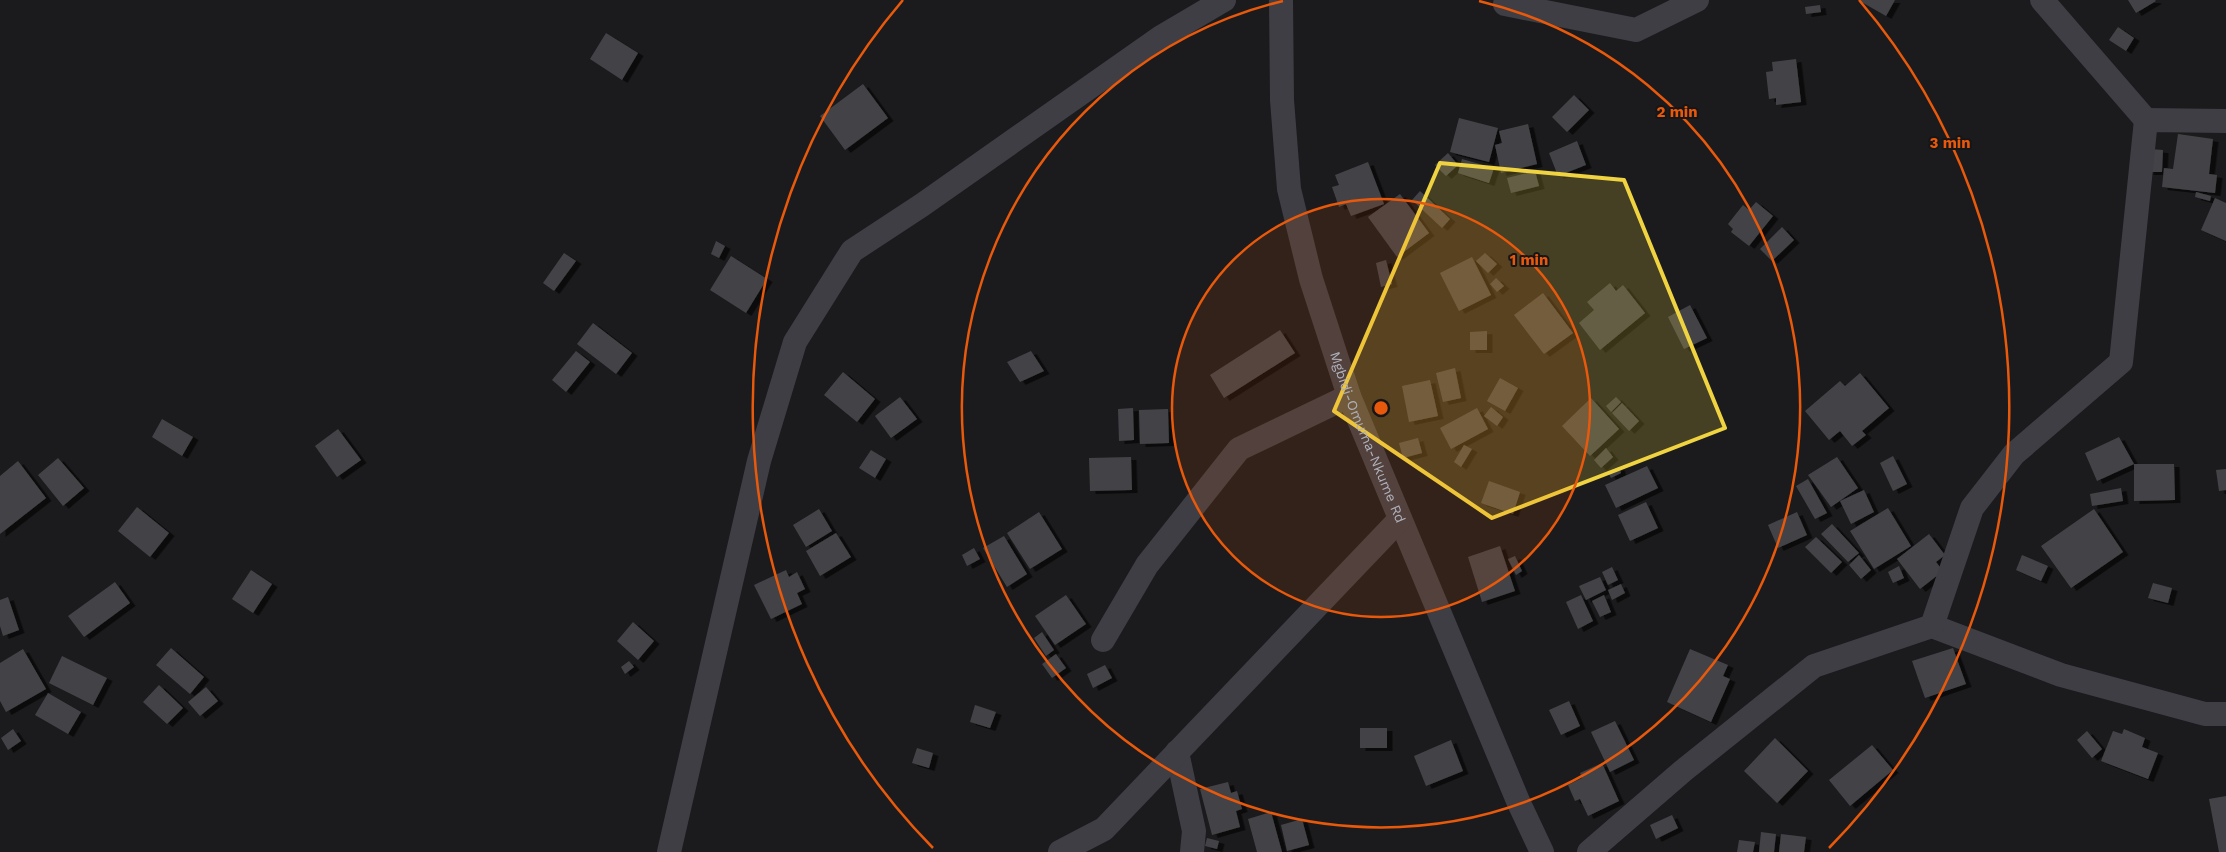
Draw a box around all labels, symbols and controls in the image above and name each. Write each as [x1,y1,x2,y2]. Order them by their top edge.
text: 2 min [1656,103,1698,121]
text: 3 min [1930,134,1970,152]
text: 1 min [1510,251,1548,269]
street label: Mgbidi-Omuma-Nkume Rd [1327,349,1409,525]
centre of rings [1372,399,1390,417]

